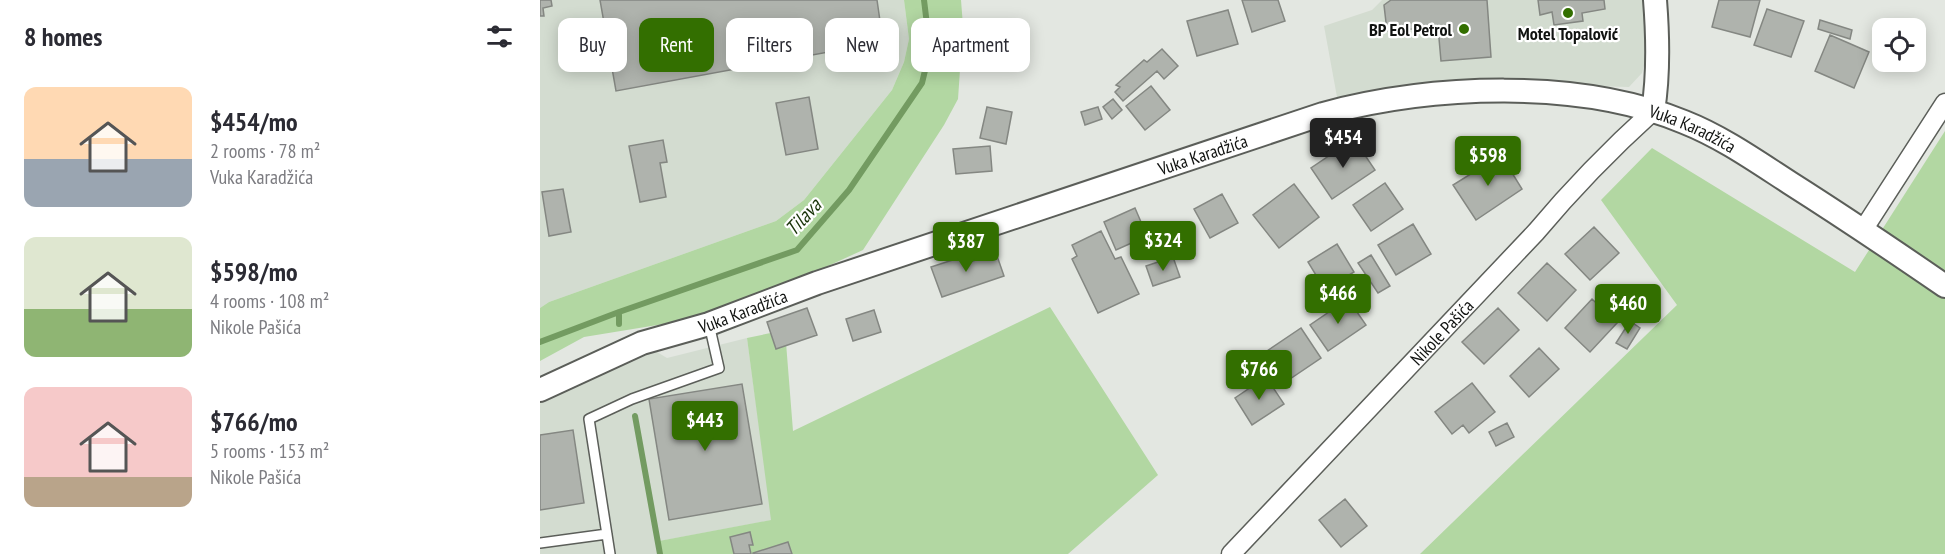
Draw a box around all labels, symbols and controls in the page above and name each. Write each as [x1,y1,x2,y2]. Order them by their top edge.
marker: Motel Topalović [1561,6,1575,20]
chip: Buy [558,18,627,72]
chip: Rent [639,18,714,72]
chip: Filters [726,18,813,72]
chip: New [825,18,899,72]
chip: Apartment [911,18,1030,72]
place label: BP Eol Petrol [1369,18,1453,41]
map controls [1872,18,1926,72]
button: locate [1872,18,1926,72]
text: 8 homes [24,20,102,53]
icon: filters [483,20,516,53]
marker: BP Eol Petrol [1457,22,1471,36]
place label: Motel Topalović [1518,22,1619,45]
street label: Vuka Karadžića [1645,99,1740,157]
text: $454/mo [210,105,298,138]
icon: home [72,111,144,183]
pin: $454 [1307,118,1379,169]
text: $454 [1324,124,1362,150]
street label: Vuka Karadžića [1154,129,1250,180]
pin: $598 [1452,136,1524,187]
text: 2 rooms · 78 m² [210,138,320,164]
text: $598 [1469,142,1507,168]
text: Vuka Karadžića [210,164,313,190]
water label: Tilava [779,192,827,241]
pin: $324 [1127,221,1199,272]
pin: $387 [930,222,1002,273]
text: $324 [1144,227,1182,253]
text: $387 [947,228,985,254]
text: $598/mo [210,255,298,288]
icon: home [72,261,144,333]
pin: $466 [1302,274,1374,325]
text: $466 [1319,280,1357,306]
street label: Vuka Karadžića [695,284,790,338]
pin: $460 [1592,284,1664,335]
text: 4 rooms · 108 m² [210,288,329,314]
text: $460 [1609,290,1647,316]
street label: Nikole Pašića [1405,294,1478,370]
text: Nikole Pašića [210,314,301,340]
pin: $766 [1223,350,1295,401]
text: $766 [1240,356,1278,382]
pin: $443 [669,401,741,452]
text: $766/mo [210,405,298,438]
text: $443 [686,407,724,433]
icon: home [72,411,144,483]
text: 5 rooms · 153 m² [210,438,329,464]
text: Nikole Pašića [210,464,301,490]

